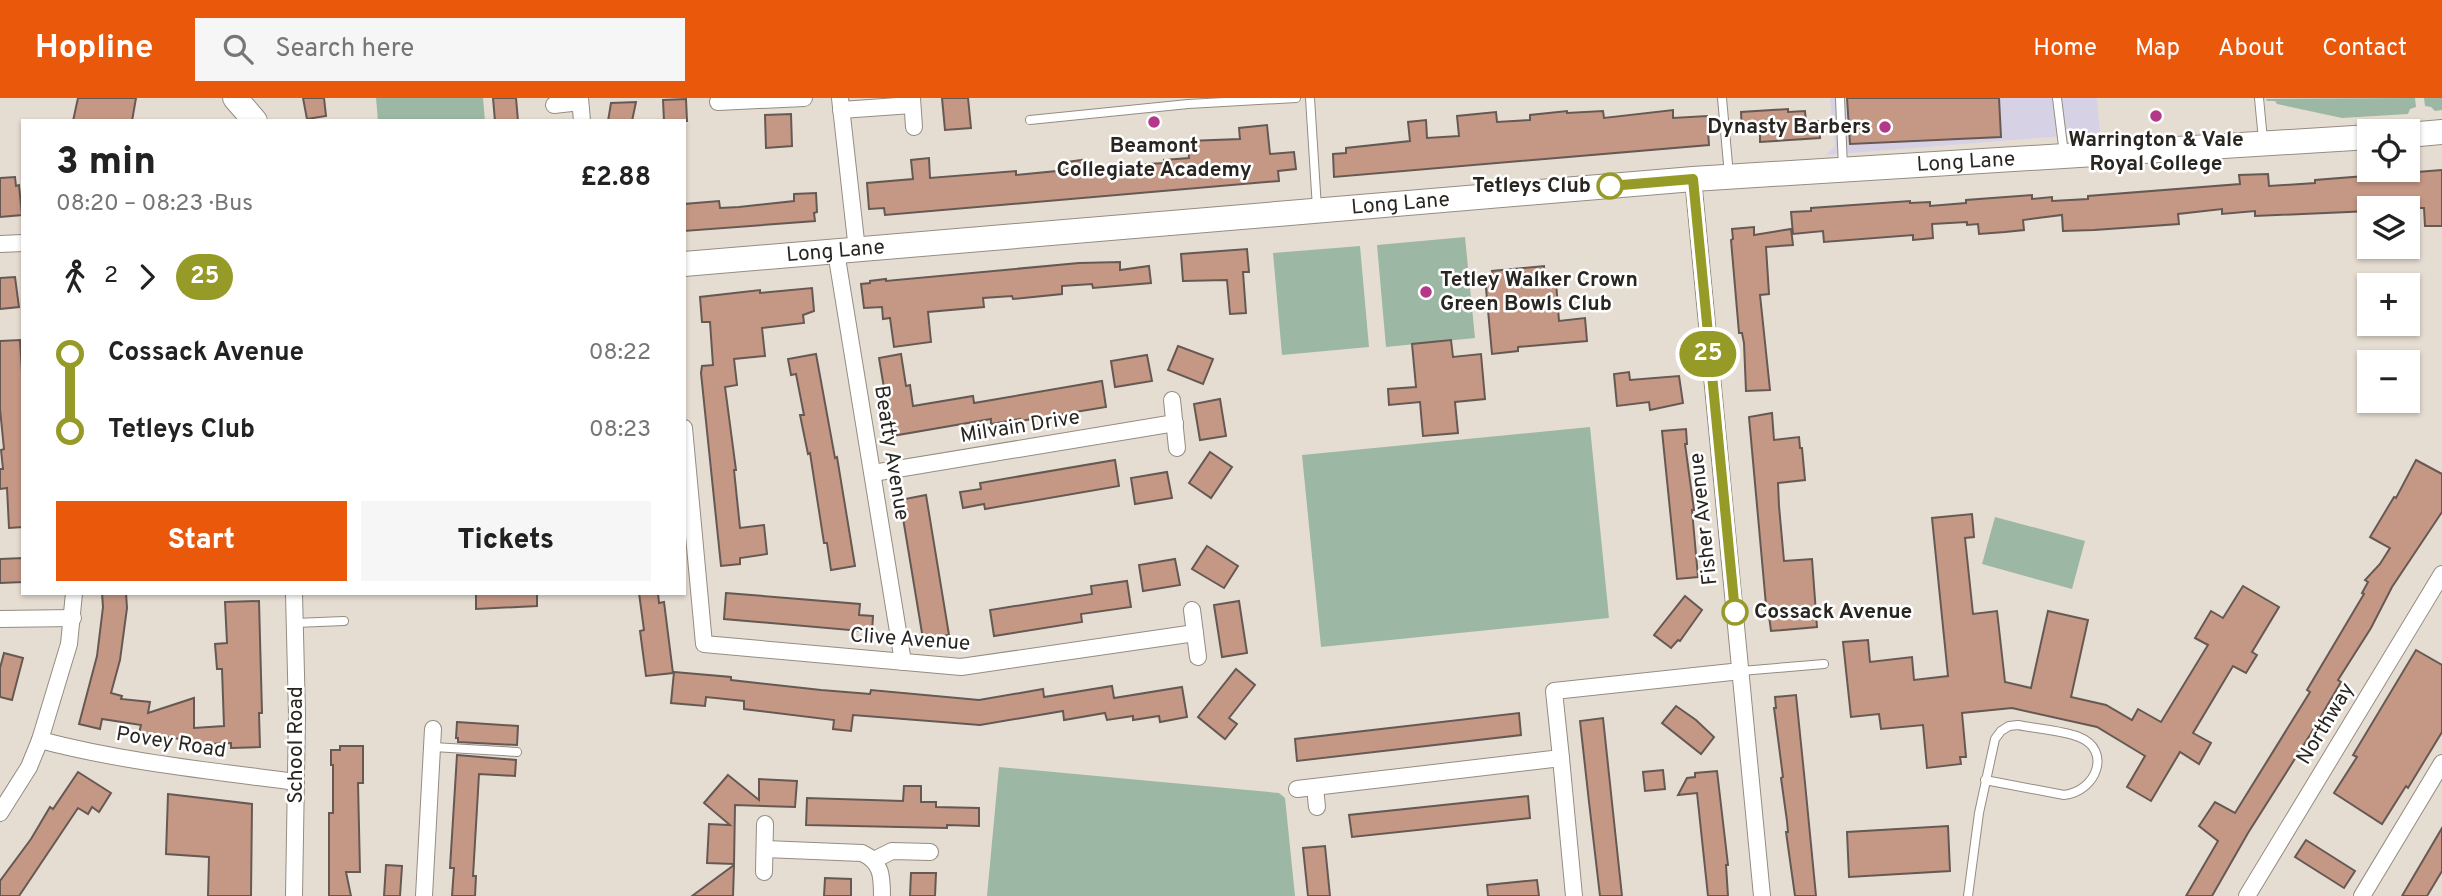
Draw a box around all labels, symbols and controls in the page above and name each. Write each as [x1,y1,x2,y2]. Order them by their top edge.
search box [195,18,685,81]
text: Hopline [35,28,153,70]
icon: search [219,30,257,68]
text: Search here [275,33,414,66]
text: Home [2033,34,2097,64]
text: Map [2135,34,2180,64]
text: About [2218,34,2284,64]
text: Contact [2322,34,2407,64]
marker: Warrington & Vale Royal College [2148,108,2164,124]
marker: Beamont Collegiate Academy [1146,114,1162,130]
place label: Dynasty Barbers [1707,114,1871,141]
marker: Dynasty Barbers [1877,119,1893,135]
map controls [2357,119,2420,413]
button: locate [2357,119,2420,182]
place label: Warrington & Vale Royal College [2068,127,2244,178]
place label: Beamont Collegiate Academy [1056,133,1252,184]
text: 3 min [56,139,156,188]
street label: Long Lane [1916,146,2016,179]
text: £2.88 [580,162,651,195]
place label: Tetleys Club [1472,173,1591,200]
marker: Tetleys Club [1597,173,1623,199]
street label: Long Lane [1350,186,1451,221]
text: 08:20 – 08:23 · Bus [56,190,253,219]
button: layers [2357,196,2420,259]
street label: Long Lane [785,234,886,269]
icon: walk [56,258,94,296]
icon: forward [128,258,166,296]
text: 2 [104,262,118,291]
text: 25 [190,262,219,292]
place label: Tetley Walker Crown Green Bowls Club [1440,267,1638,318]
button: + [2357,273,2420,336]
marker: Tetley Walker Crown Green Bowls Club [1418,284,1434,300]
line badge: 25 [1676,331,1740,377]
text: Cossack Avenue [108,337,304,370]
text: 08:22 [589,339,651,368]
text: 25 [1693,339,1723,369]
button: − [2357,350,2420,413]
street label: Beatty Avenue [867,383,915,523]
street label: Milvain Drive [958,404,1082,450]
text: Tetleys Club [108,414,255,447]
text: 08:23 [589,416,651,445]
street label: Fisher Avenue [1684,451,1724,587]
button: Start [56,501,347,581]
button: Tickets [361,501,651,581]
marker: Cossack Avenue [1722,599,1748,625]
place label: Cossack Avenue [1754,599,1912,626]
street label: Clive Avenue [849,622,971,658]
street label: Northway [2291,678,2361,770]
street label: School Road [283,686,310,804]
street label: Povey Road [114,721,228,765]

